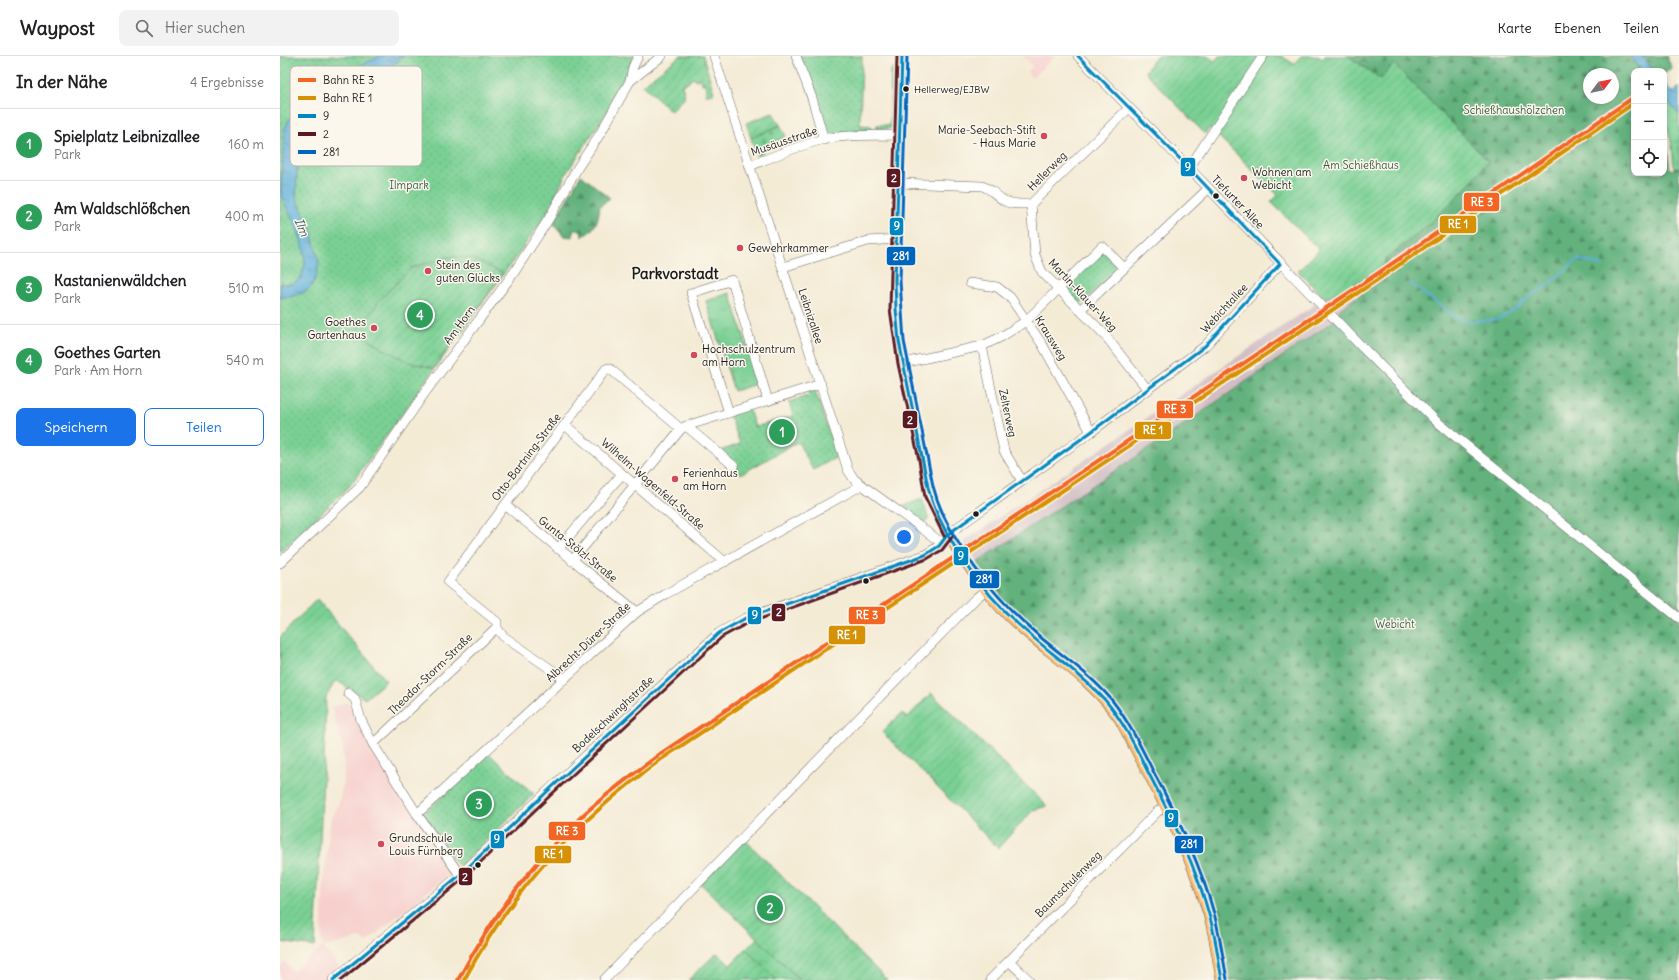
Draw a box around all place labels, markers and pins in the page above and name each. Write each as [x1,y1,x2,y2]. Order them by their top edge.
place label: Hellerweg/EJBW [914,83,990,96]
marker: Hellerweg/EJBW [901,84,911,94]
place label: Marie-Seebach-Stift - Haus Marie [938,123,1036,150]
marker: Marie-Seebach-Stift - Haus Marie [1039,131,1049,141]
place label: Wohnen am Webicht [1252,165,1312,192]
marker: Wohnen am Webicht [1239,173,1249,183]
unlabelled marker [1211,191,1221,201]
place label: Gewehrkammer [748,241,829,255]
marker: Gewehrkammer [735,243,745,253]
place label: Stein des guten Glücks [436,258,500,285]
marker: Stein des guten Glücks [423,266,433,276]
pin: 4 [407,300,433,330]
place label: Goethes Gartenhaus [307,315,366,342]
marker: Goethes Gartenhaus [369,323,379,333]
place label: Hochschulzentrum am Horn [702,342,796,369]
marker: Hochschulzentrum am Horn [689,350,699,360]
pin: 1 [769,417,795,447]
place label: Ferienhaus am Horn [683,466,738,493]
marker: Ferienhaus am Horn [670,474,680,484]
unlabelled marker [971,509,981,519]
unlabelled marker [861,576,871,586]
pin: 3 [466,789,492,819]
place label: Grundschule Louis Fürnberg [389,831,463,858]
marker: Grundschule Louis Fürnberg [376,839,386,849]
unlabelled marker [473,860,483,870]
pin: 2 [757,893,783,923]

